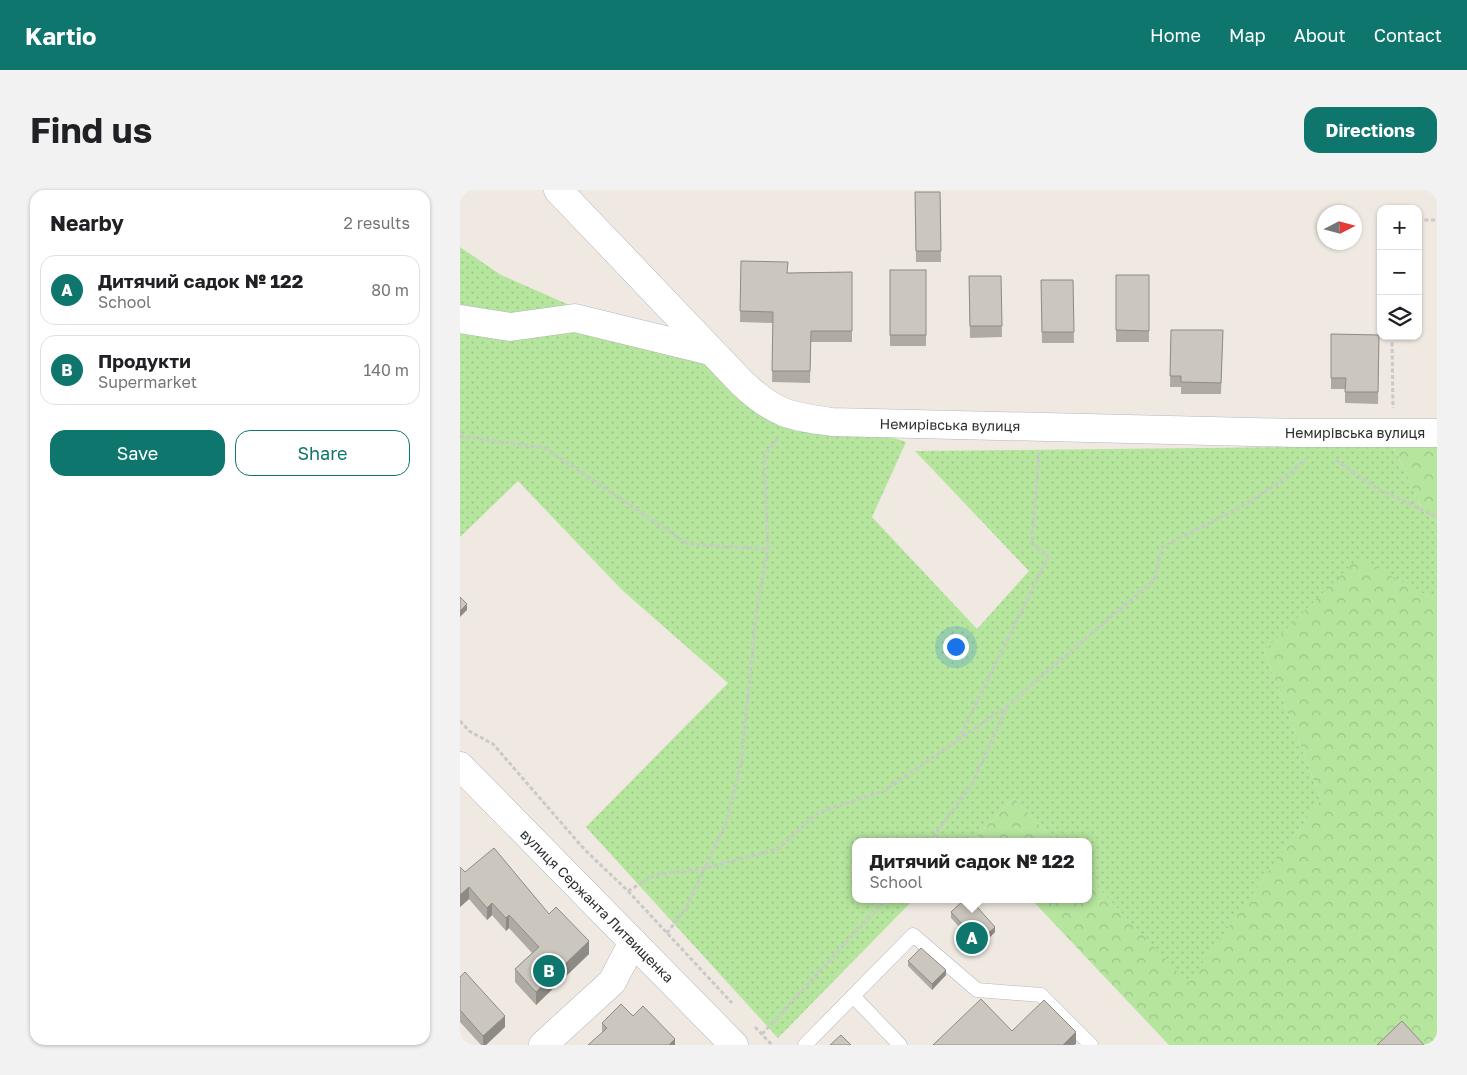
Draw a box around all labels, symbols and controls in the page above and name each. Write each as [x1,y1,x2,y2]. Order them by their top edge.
text: Kartio [25,21,97,50]
text: Home [1150,24,1201,46]
text: Map [1229,24,1266,46]
text: About [1294,24,1346,46]
text: Contact [1374,24,1442,46]
button: Directions [1304,107,1437,153]
text: Find us [30,109,152,151]
north arrow [1317,205,1362,250]
map controls [1377,205,1422,340]
button: + [1377,205,1422,250]
text: Nearby [50,210,124,236]
text: 2 results [344,213,410,233]
button: − [1377,250,1422,295]
text: Дитячий садок № 122 [98,269,303,292]
text: A [61,280,73,300]
text: 80 m [371,280,409,300]
text: School [98,292,151,312]
button: layers [1377,295,1422,340]
text: Продукти [98,349,191,372]
text: B [61,360,73,380]
text: 140 m [363,360,409,380]
text: Supermarket [98,372,197,392]
street label: Немирівська вулиця [880,415,1020,434]
street label: Немирівська вулиця [1285,424,1425,441]
button: Save [50,430,225,476]
button: Share [235,430,410,476]
your location [943,634,969,660]
street label: вулиця Сержанта Литвищенка [517,825,678,986]
popup [852,838,1092,903]
text: Дитячий садок № 122 [869,849,1075,872]
text: School [869,872,923,892]
pin: A [956,919,988,957]
pin: B [533,952,565,990]

